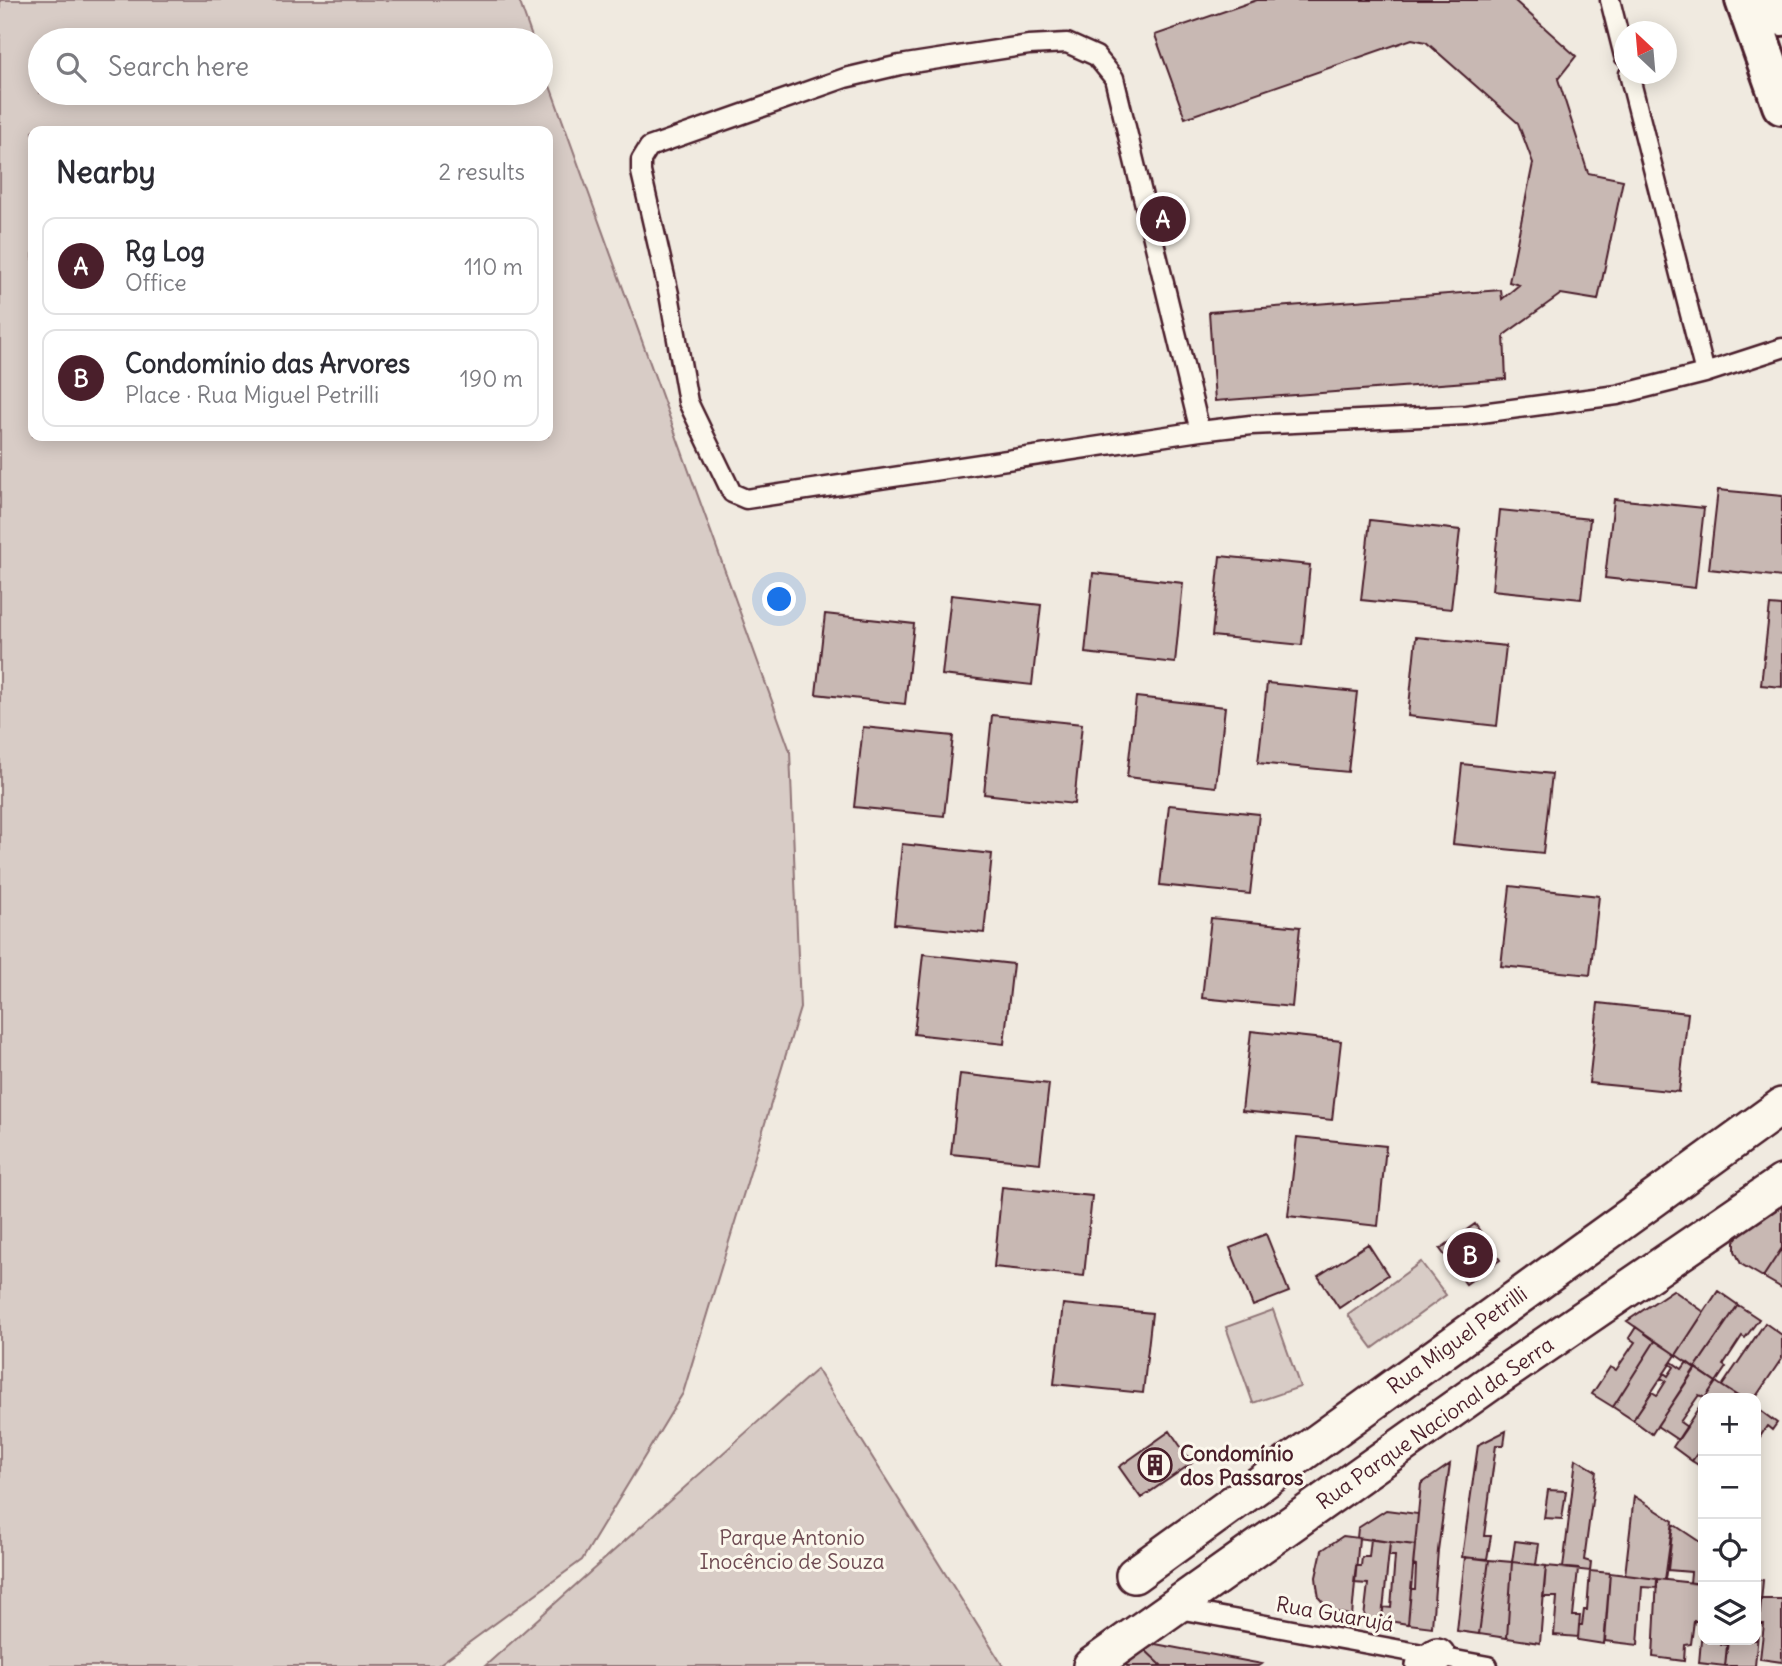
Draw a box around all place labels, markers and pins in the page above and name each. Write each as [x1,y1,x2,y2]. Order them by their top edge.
pin: A [1140,193,1186,245]
pin: B [1447,1229,1493,1281]
place label: Condomínio dos Passaros [1180,1440,1304,1491]
building icon: Condomínio dos Passaros [1136,1446,1174,1484]

